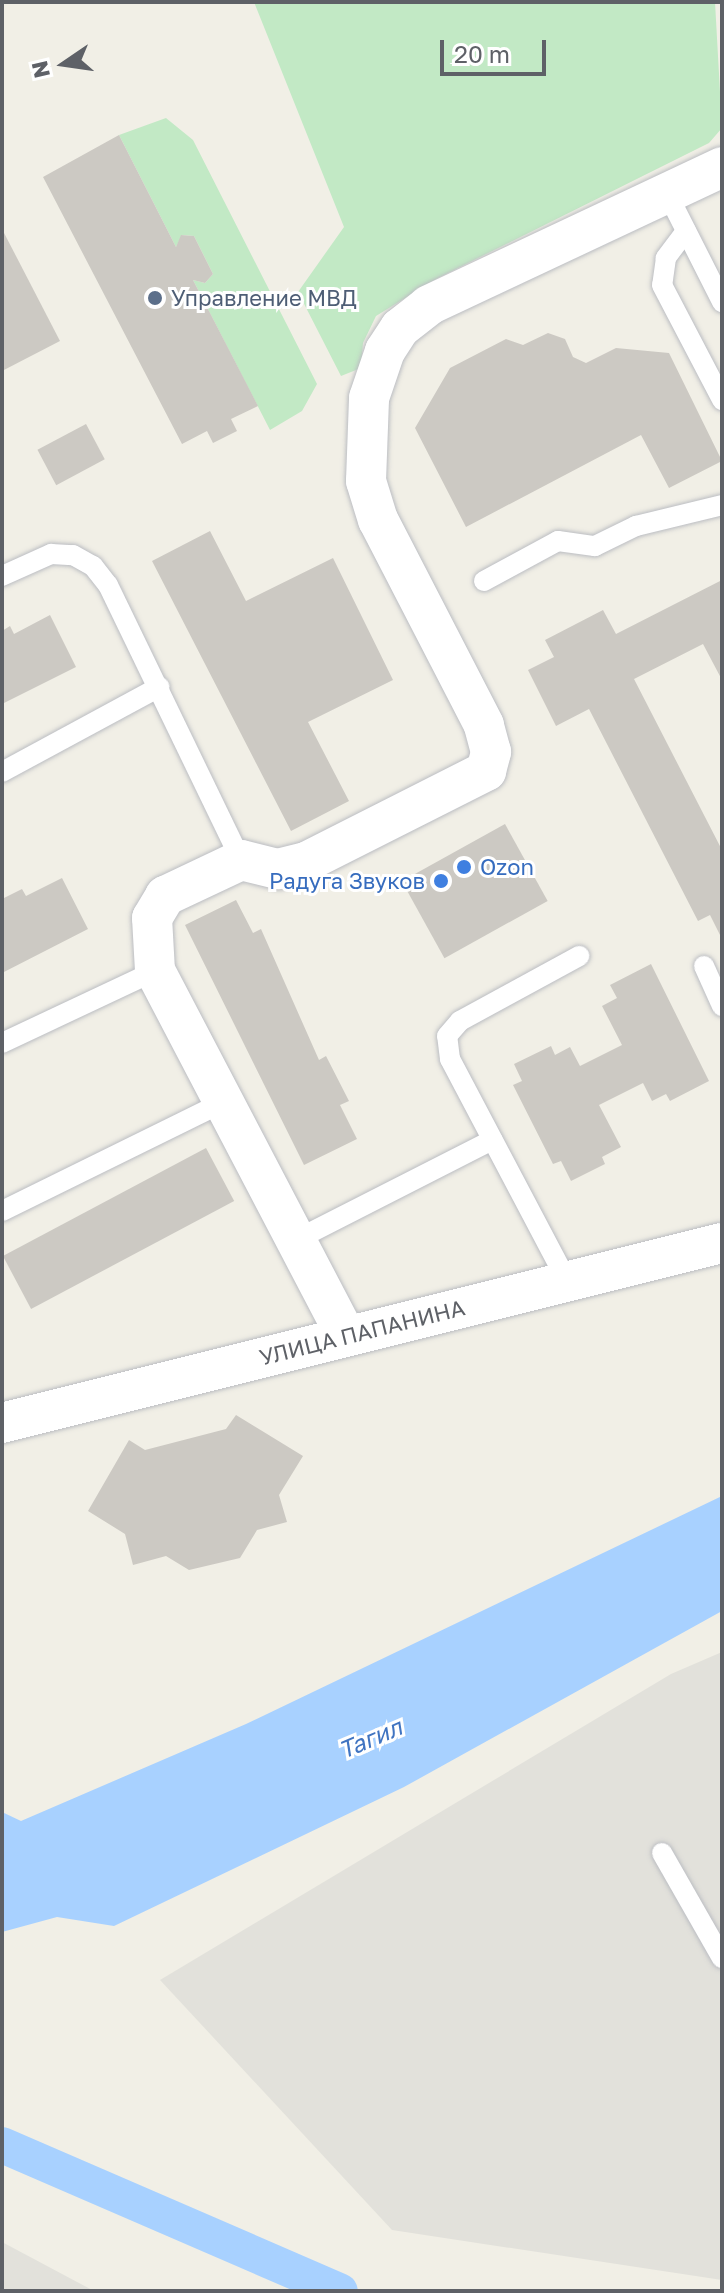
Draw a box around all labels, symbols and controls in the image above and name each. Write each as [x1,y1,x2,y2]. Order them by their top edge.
north arrow [24,24,104,104]
scale bar [444,24,550,74]
text: 20 m [454,39,510,68]
text: N [25,58,55,81]
place label: Управление МВД [171,285,357,311]
marker: Управление МВД [146,289,164,307]
place label: Ozon [480,854,534,880]
marker: Ozon [455,858,473,876]
place label: Радуга Звуков [269,868,425,894]
marker: Радуга Звуков [432,872,450,890]
street label: УЛИЦА ПАПАНИНА [256,1294,468,1370]
water label: Тагил [334,1712,406,1764]

